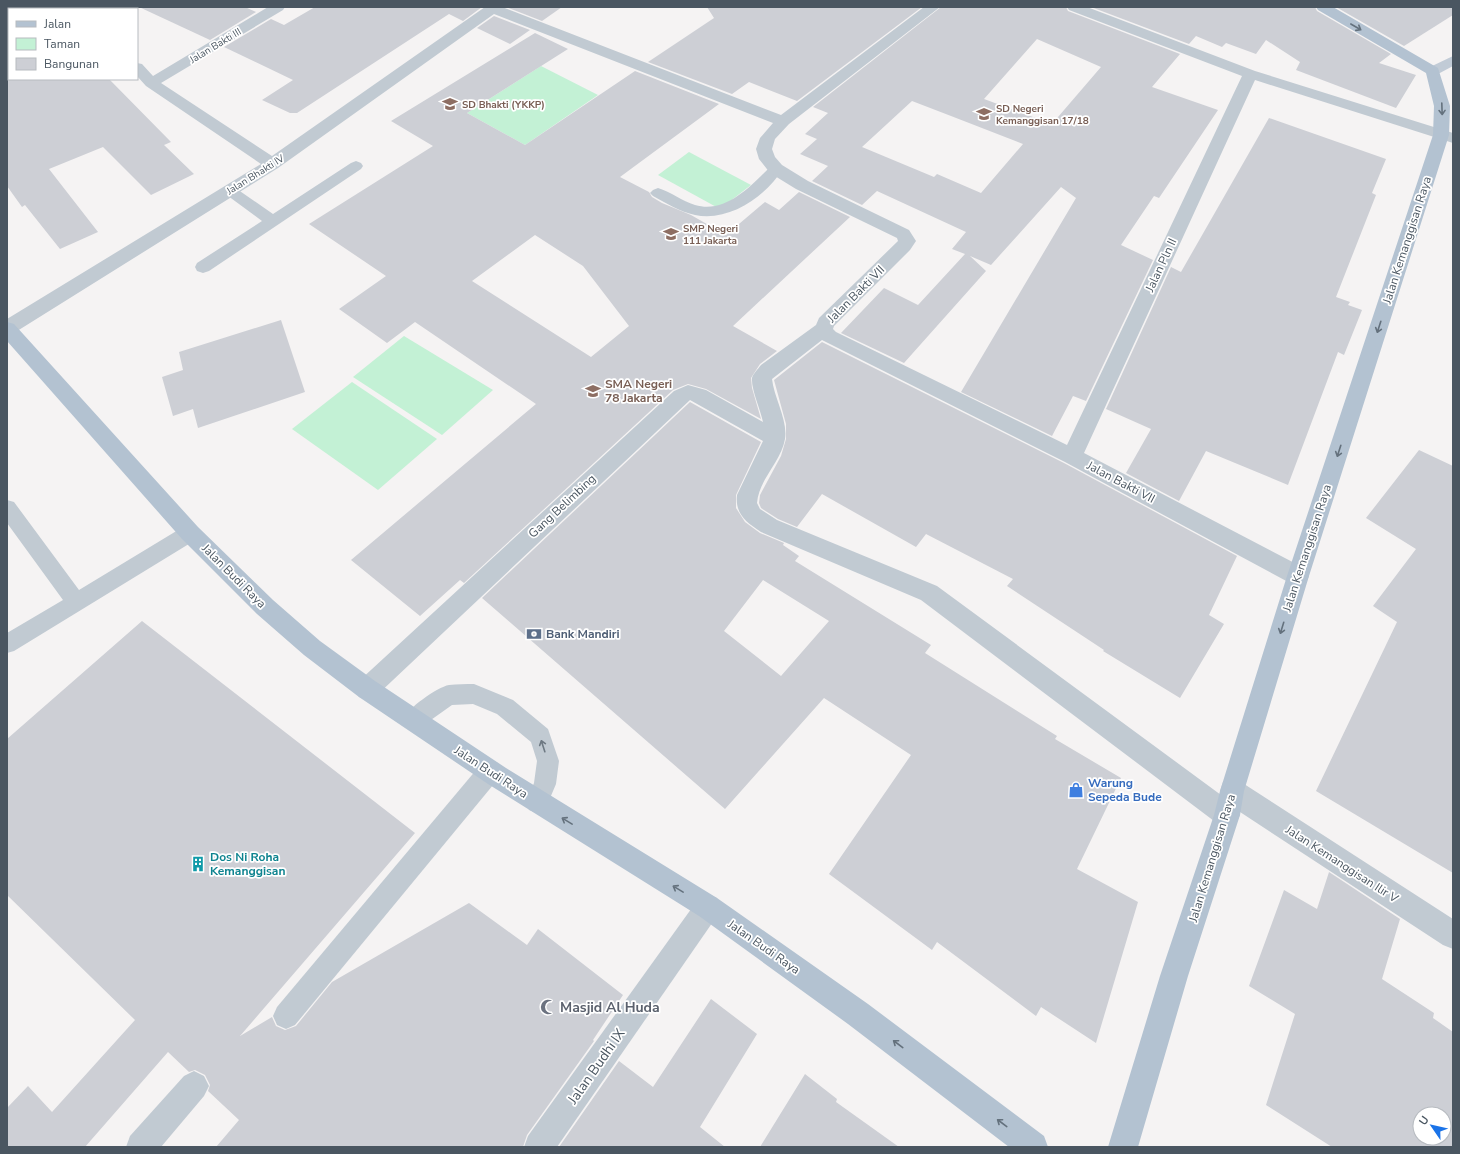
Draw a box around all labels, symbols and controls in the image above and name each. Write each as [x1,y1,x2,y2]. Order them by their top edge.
legend [8,8,138,80]
text: Jalan [43,16,71,32]
one-way arrow [1350,23,1362,31]
street label: Jalan Bakti III [186,25,244,67]
text: Taman [44,36,80,52]
text: Bangunan [44,56,99,72]
school or university icon: SD Bhakti (YKKP) [441,95,459,113]
place label: SD Bhakti (YKKP) [462,98,545,112]
place label: SD Negeri Kemanggisan 17/18 [996,102,1089,128]
one-way arrow [1438,102,1445,115]
school or university icon: SD Negeri Kemanggisan 17/18 [975,105,993,123]
street label: Jalan Bhakti IV [223,151,287,199]
street label: Jalan Kemanggisan Raya [1379,174,1435,307]
place label: SMP Negeri 111 Jakarta [683,222,738,248]
school or university icon: SMP Negeri 111 Jakarta [662,225,680,243]
street label: Jalan Pln II [1141,236,1180,295]
street label: Jalan Bakti VII [823,262,888,327]
one-way arrow [1375,320,1382,333]
place label: SMA Negeri 78 Jakarta [605,376,672,406]
school or university icon: SMA Negeri 78 Jakarta [584,382,602,400]
one-way arrow [1334,444,1342,456]
street label: Jalan Bakti VII [1083,457,1158,507]
street label: Gang Belimbing [525,471,599,541]
street label: Jalan Kemanggisan Raya [1279,482,1335,615]
street label: Jalan Budi Raya [198,540,270,612]
one-way arrow [1278,621,1285,634]
bank icon: Bank Mandiri [525,625,543,643]
place label: Bank Mandiri [546,626,620,642]
one-way arrow [539,739,546,752]
street label: Jalan Budi Raya [450,742,531,802]
place label: Warung Sepeda Bude [1088,775,1162,805]
shop icon: Warung Sepeda Bude [1067,781,1085,799]
street label: Jalan Kemanggisan Raya [1185,792,1239,925]
one-way arrow [561,816,573,824]
street label: Jalan Kemanggisan Ilir V [1282,821,1402,907]
place label: Dos Ni Roha Kemanggisan [210,849,285,879]
building icon: Dos Ni Roha Kemanggisan [189,855,207,873]
one-way arrow [672,884,684,892]
street label: Jalan Budi Raya [724,916,803,978]
mosque icon: Masjid Al Huda [539,998,557,1016]
place label: Masjid Al Huda [560,998,660,1017]
street label: Jalan Budhi IX [563,1025,629,1109]
one-way arrow [893,1040,904,1049]
north arrow [1412,1106,1452,1146]
text: U [1416,1113,1433,1128]
one-way arrow [996,1119,1007,1128]

